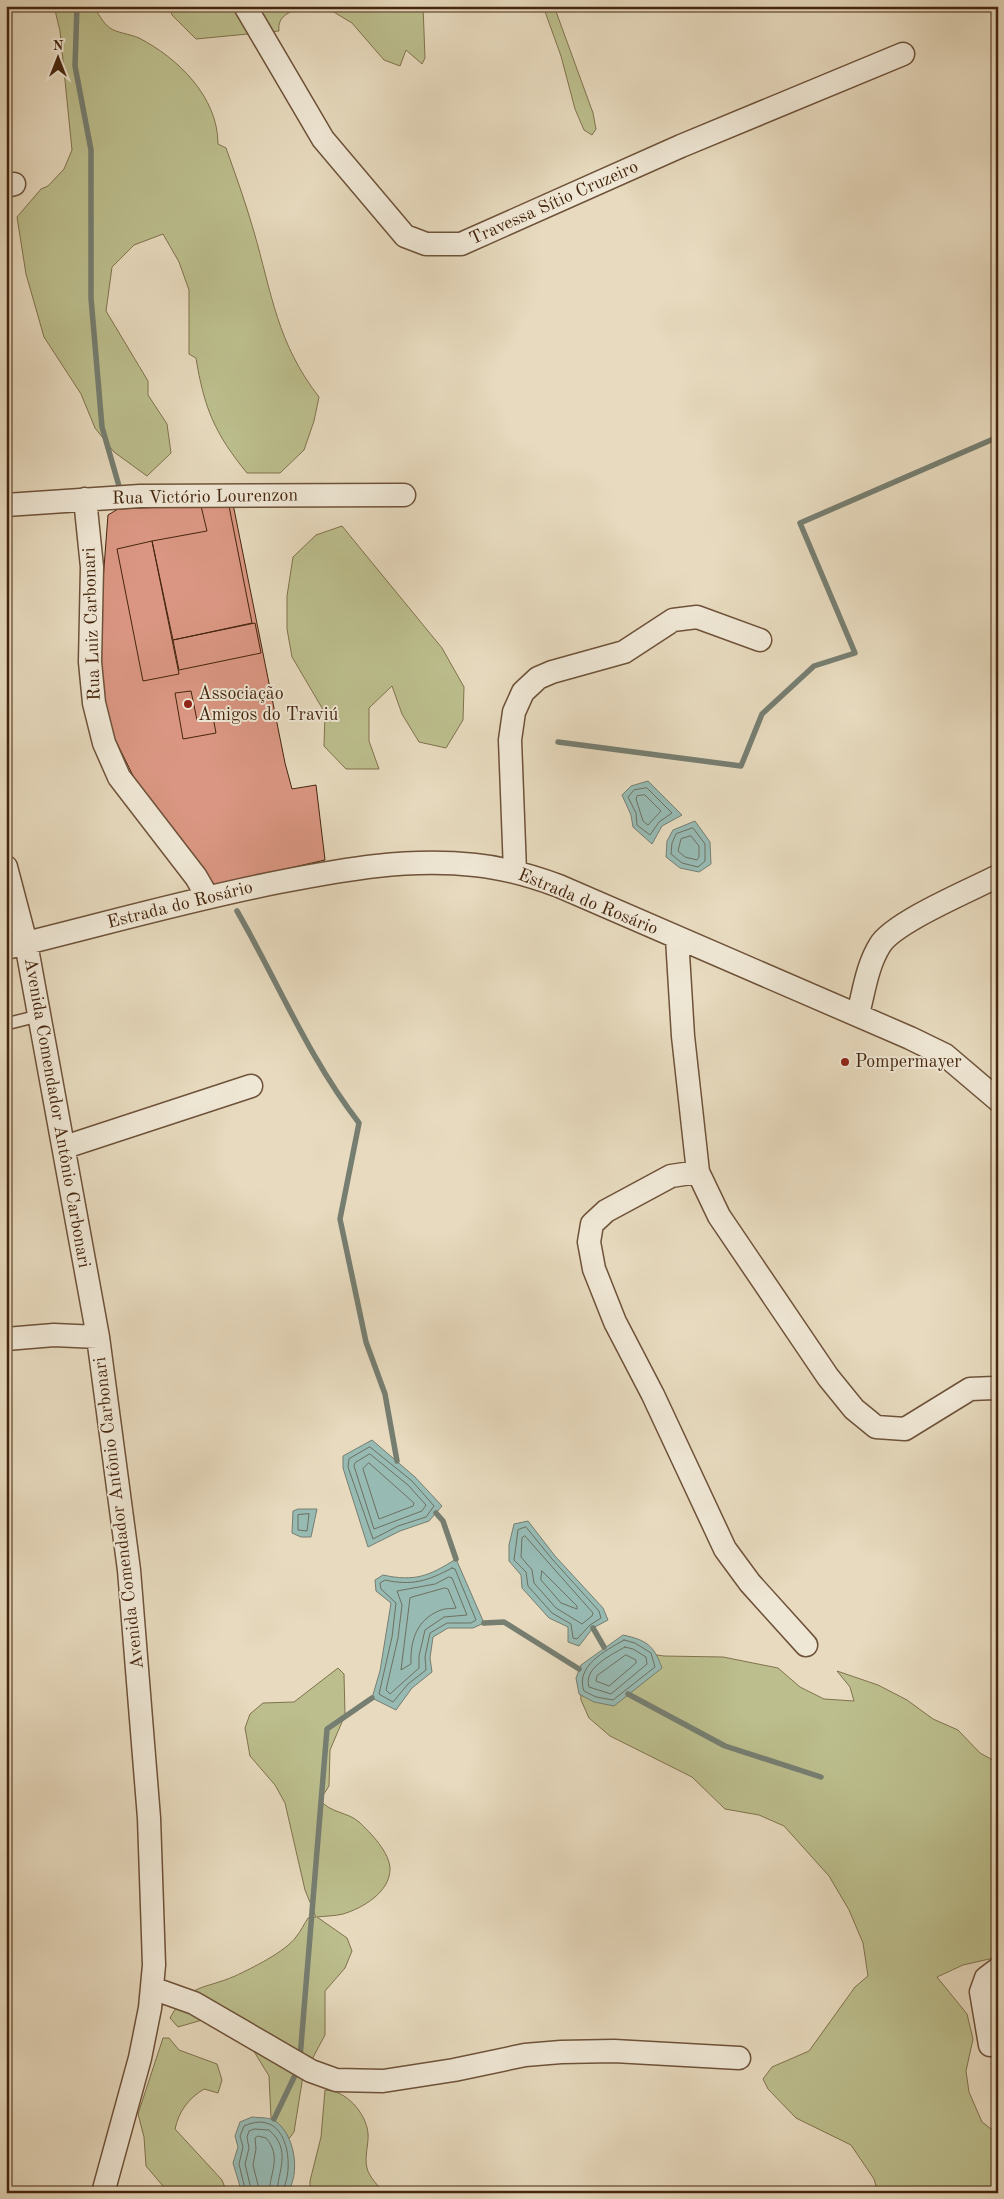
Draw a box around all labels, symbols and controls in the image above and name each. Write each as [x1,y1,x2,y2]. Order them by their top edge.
north arrow [32,32,82,82]
text: N [53,39,64,53]
street label: Travessa Sítio Cruzeiro [467,158,641,248]
street label: Rua Victório Lourenzon [112,486,299,508]
street label: Rua Luiz Carbonari [80,547,104,701]
place label: Associação Amigos do Traviú [198,685,339,724]
marker: Associação Amigos do Traviú [182,698,194,710]
street label: Estrada do Rosário [515,866,661,938]
street label: Estrada do Rosário [105,878,255,932]
street label: Avenida Comendador Antônio Carbonari [21,957,93,1269]
place label: Pompermayer [855,1053,962,1071]
marker: Pompermayer [839,1056,851,1068]
street label: Avenida Comendador Antônio Carbonari [91,1356,147,1670]

